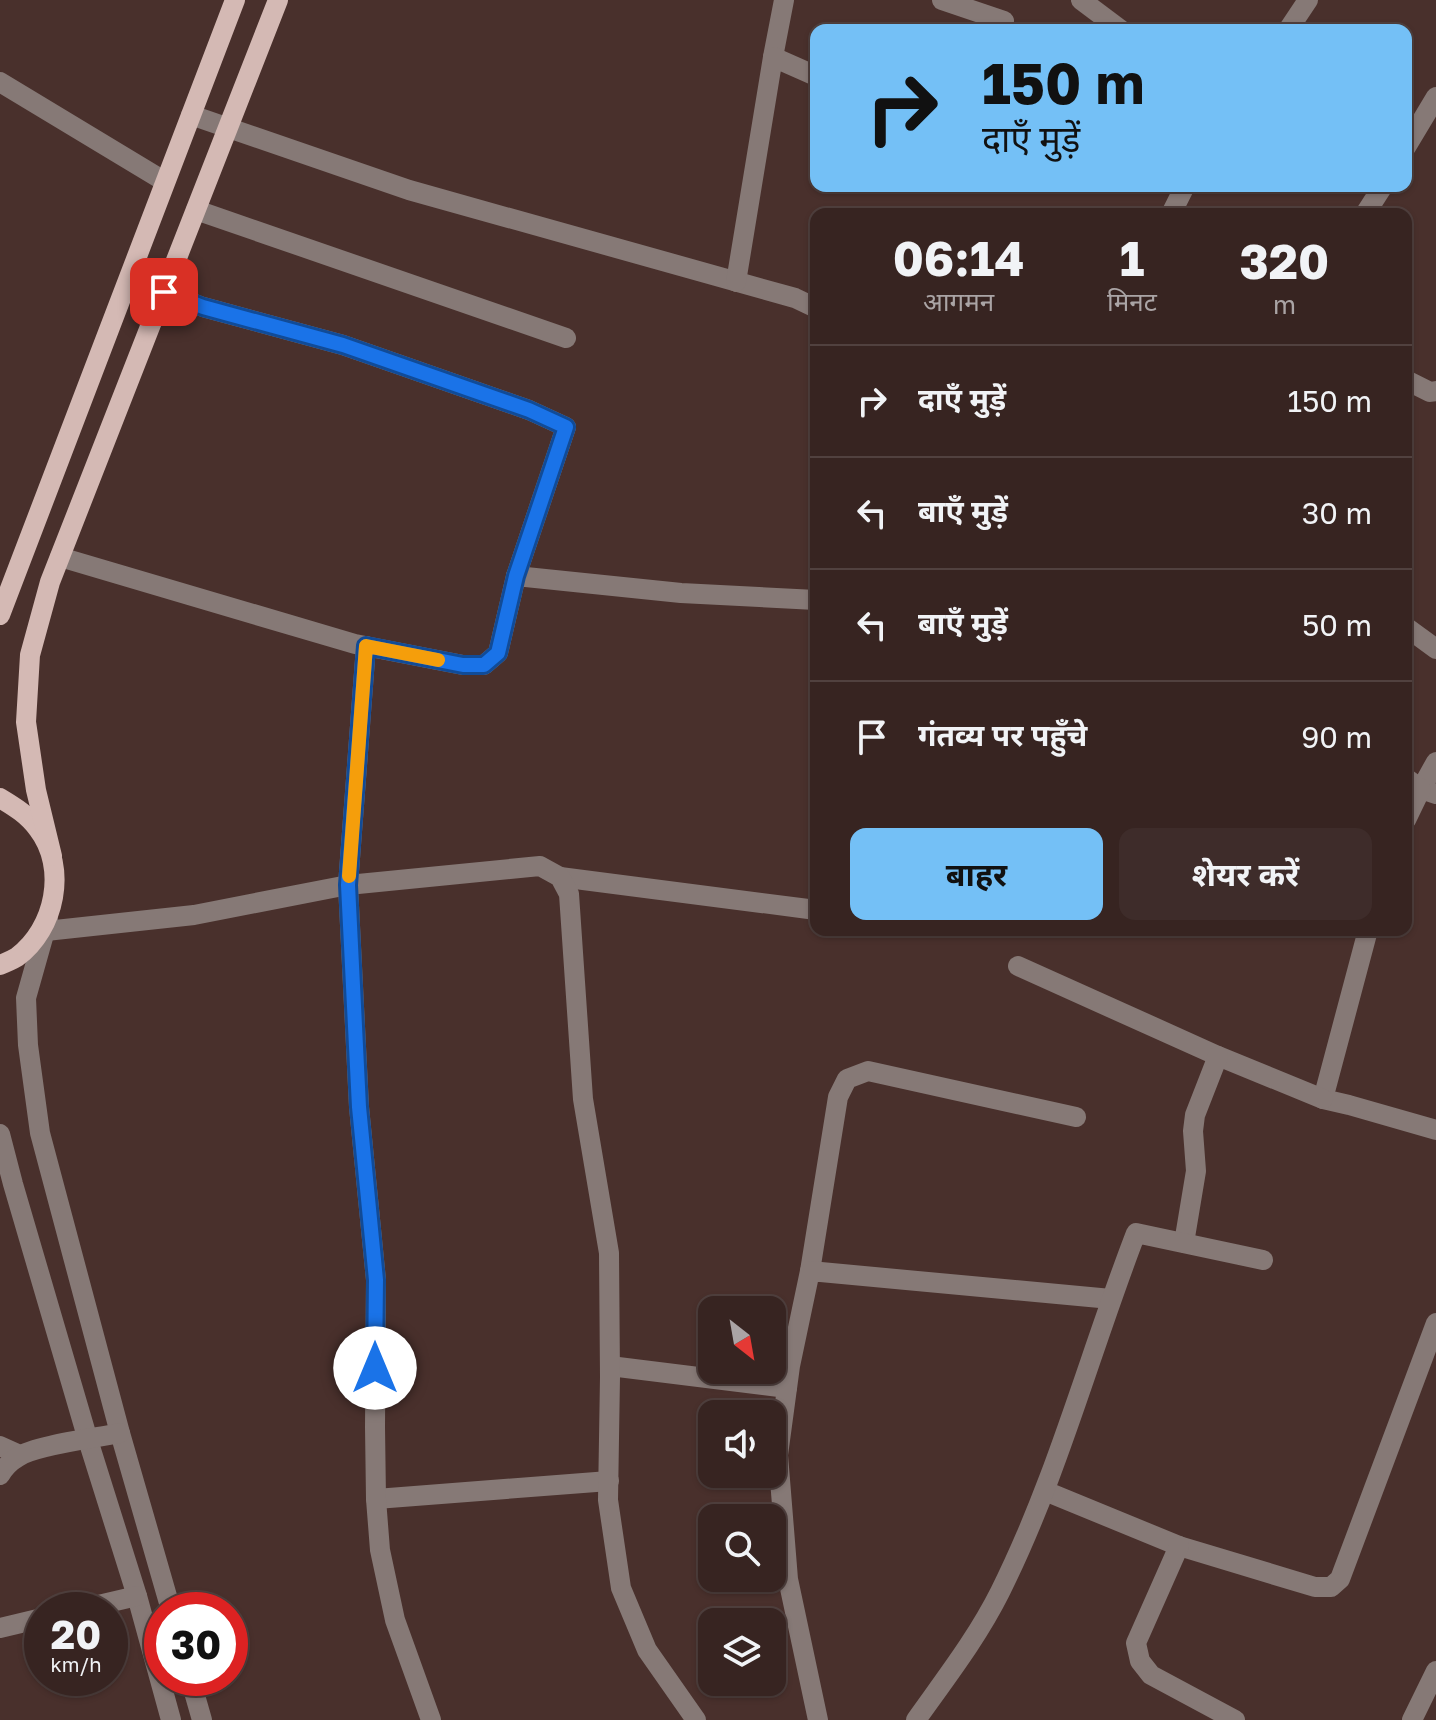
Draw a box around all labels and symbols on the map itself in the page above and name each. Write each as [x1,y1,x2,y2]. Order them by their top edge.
pin [130,258,198,326]
north arrow [698,1296,786,1384]
position arrow [333,1326,417,1410]
speed limit sign: 30 [144,1592,248,1696]

